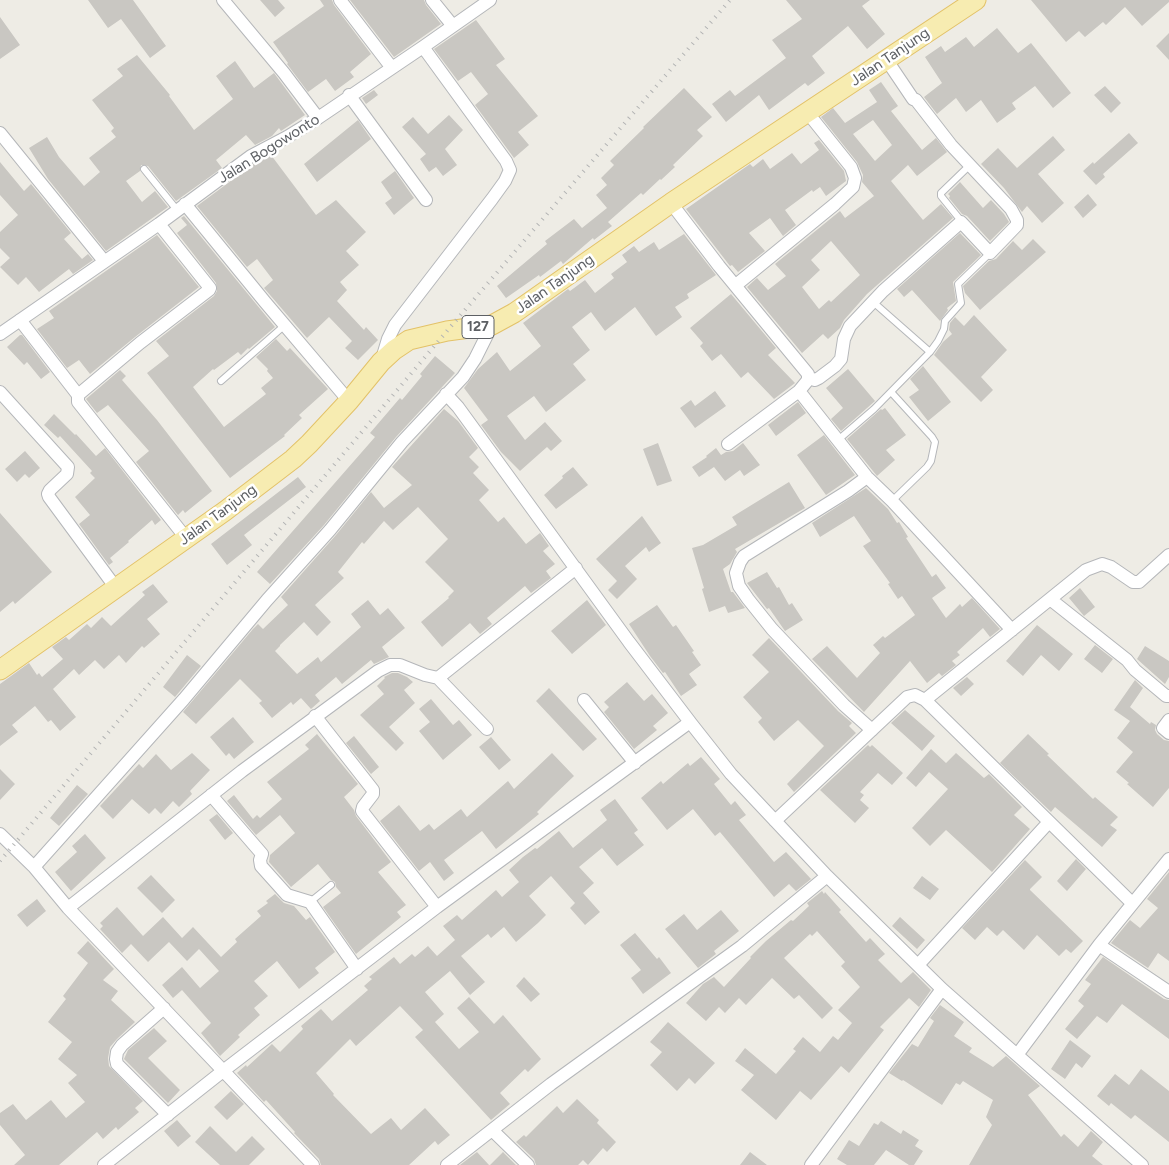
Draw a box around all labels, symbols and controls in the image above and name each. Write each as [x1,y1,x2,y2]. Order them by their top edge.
street label: Jalan Tanjung [847,24,933,90]
street label: Jalan Bogowonto [215,110,323,188]
street label: Jalan Tanjung [512,250,598,318]
road number: 127 [462,316,494,338]
street label: Jalan Tanjung [176,481,260,549]

